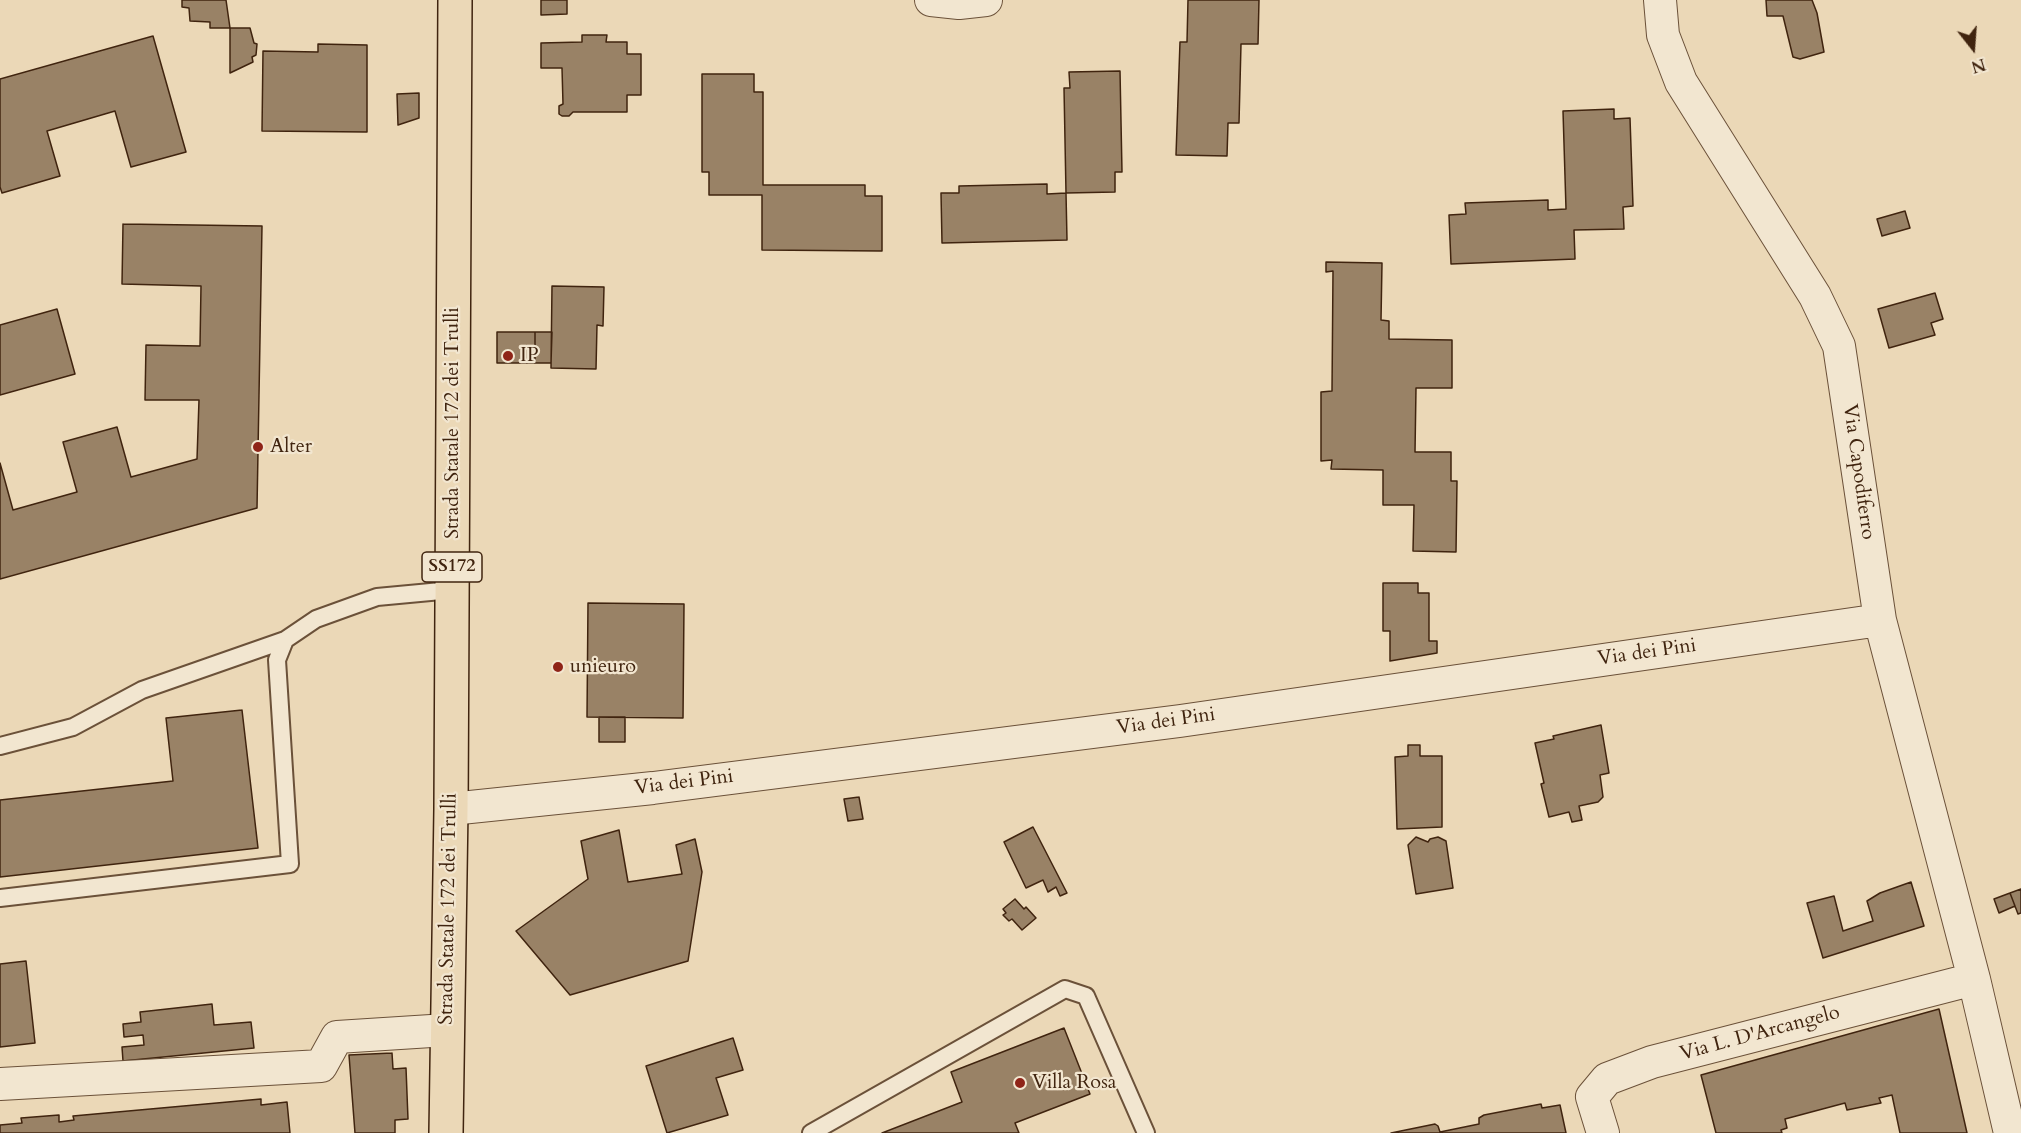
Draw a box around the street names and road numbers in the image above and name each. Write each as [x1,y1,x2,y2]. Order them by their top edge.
street label: Strada Statale 172 dei Trulli [441,307,465,539]
street label: Via Capodiferro [1837,403,1879,541]
road number: SS172 [422,552,482,582]
street label: Via dei Pini [1596,634,1698,672]
street label: Via dei Pini [1115,703,1217,741]
street label: Via dei Pini [633,765,735,801]
street label: Strada Statale 172 dei Trulli [435,793,463,1025]
street label: Via L. D'Arcangelo [1677,1001,1843,1067]

